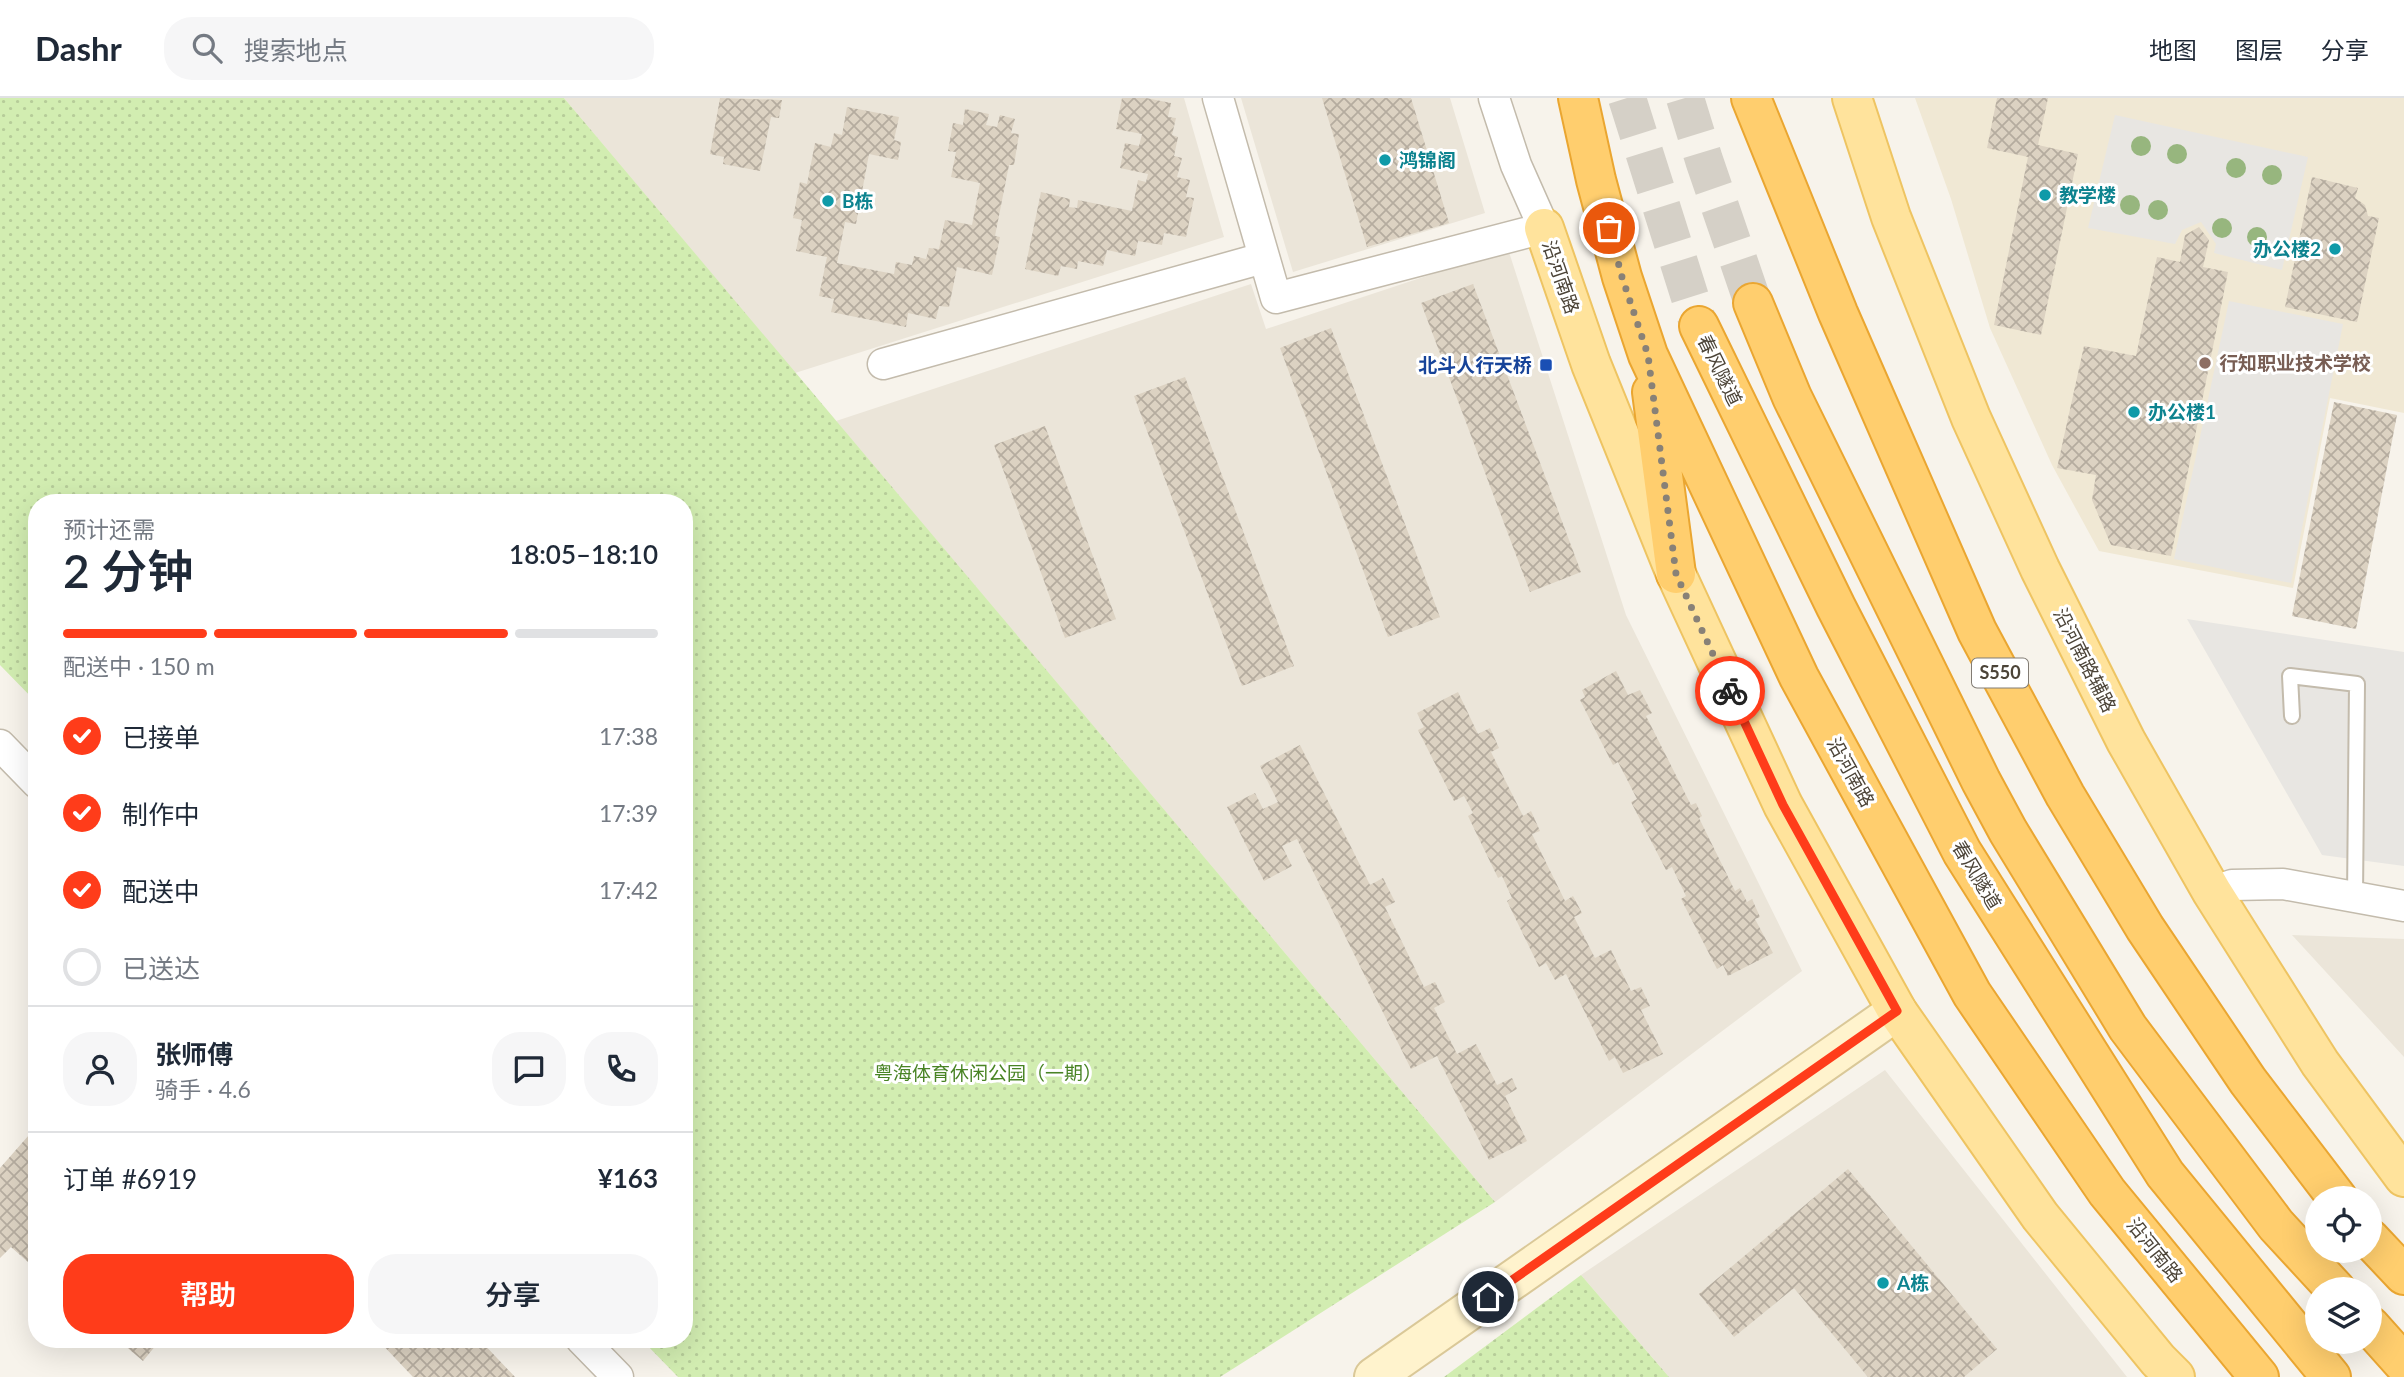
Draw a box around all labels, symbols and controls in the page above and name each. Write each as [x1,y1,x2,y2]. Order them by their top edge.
search box [164,17,654,80]
text: Dashr [35,28,122,68]
icon: search [188,29,226,67]
text: 搜索地点 [244,34,348,66]
text: 地图 [2149,35,2197,64]
text: 图层 [2235,35,2283,64]
text: 分享 [2321,35,2369,64]
place label: 鸿锦阁 [1399,148,1456,171]
marker: 鸿锦阁 [1377,152,1393,168]
place label: 教学楼 [2059,183,2116,206]
marker: 教学楼 [2037,187,2053,203]
place label: B栋 [842,189,874,212]
marker: B栋 [820,193,836,209]
pin [1579,198,1639,258]
icon: bag [1590,209,1628,247]
street label: 沿河南路 [1538,237,1585,317]
place label: 办公楼2 [2253,237,2321,260]
marker: 办公楼2 [2327,241,2343,257]
street label: 春风隧道 [1693,331,1747,409]
place label: 行知职业技术学校 [2219,351,2371,374]
place label: 北斗人行天桥 [1418,353,1532,376]
marker: 行知职业技术学校 [2197,355,2213,371]
marker: 北斗人行天桥 [1538,357,1554,373]
place label: 办公楼1 [2148,400,2216,423]
marker: 办公楼1 [2126,404,2142,420]
text: 预计还需 [63,515,155,543]
text: 18:05–18:10 [509,538,658,570]
text: 2 分钟 [63,543,193,598]
street label: 沿河南路辅路 [2049,604,2122,716]
text: 配送中 · 150 m [63,652,215,680]
courier [1695,656,1765,726]
road number: S550 [1972,658,2028,688]
icon: bike [1711,672,1749,710]
icon: check [63,717,101,755]
text: 已接单 [122,721,200,753]
text: 17:38 [599,722,658,750]
street label: 沿河南路 [1823,733,1880,811]
icon: check [63,794,101,832]
text: 制作中 [122,798,200,830]
text: 17:39 [599,799,658,827]
street label: 春风隧道 [1948,836,2007,913]
icon: check [63,871,101,909]
text: 配送中 [122,875,200,907]
text: 17:42 [599,876,658,904]
text: 已送达 [122,952,200,984]
button: person [63,1032,137,1106]
button: chat [492,1032,566,1106]
button: phone [584,1032,658,1106]
text: 张师傅 [155,1038,233,1070]
park label: 粤海体育休闲公园（一期） [874,1061,1102,1084]
text: 骑手 · 4.6 [155,1075,251,1103]
text: ¥163 [598,1162,658,1194]
text: 订单 #6919 [63,1163,197,1195]
map controls [2305,1186,2382,1354]
button: locate [2305,1186,2382,1263]
street label: 沿河南路 [2123,1213,2188,1286]
button: 帮助 [63,1254,354,1334]
button: 分享 [368,1254,658,1334]
pin [1458,1267,1518,1327]
place label: A栋 [1896,1271,1929,1294]
marker: A栋 [1875,1275,1891,1291]
button: layers [2305,1277,2382,1354]
icon: home [1469,1278,1507,1316]

